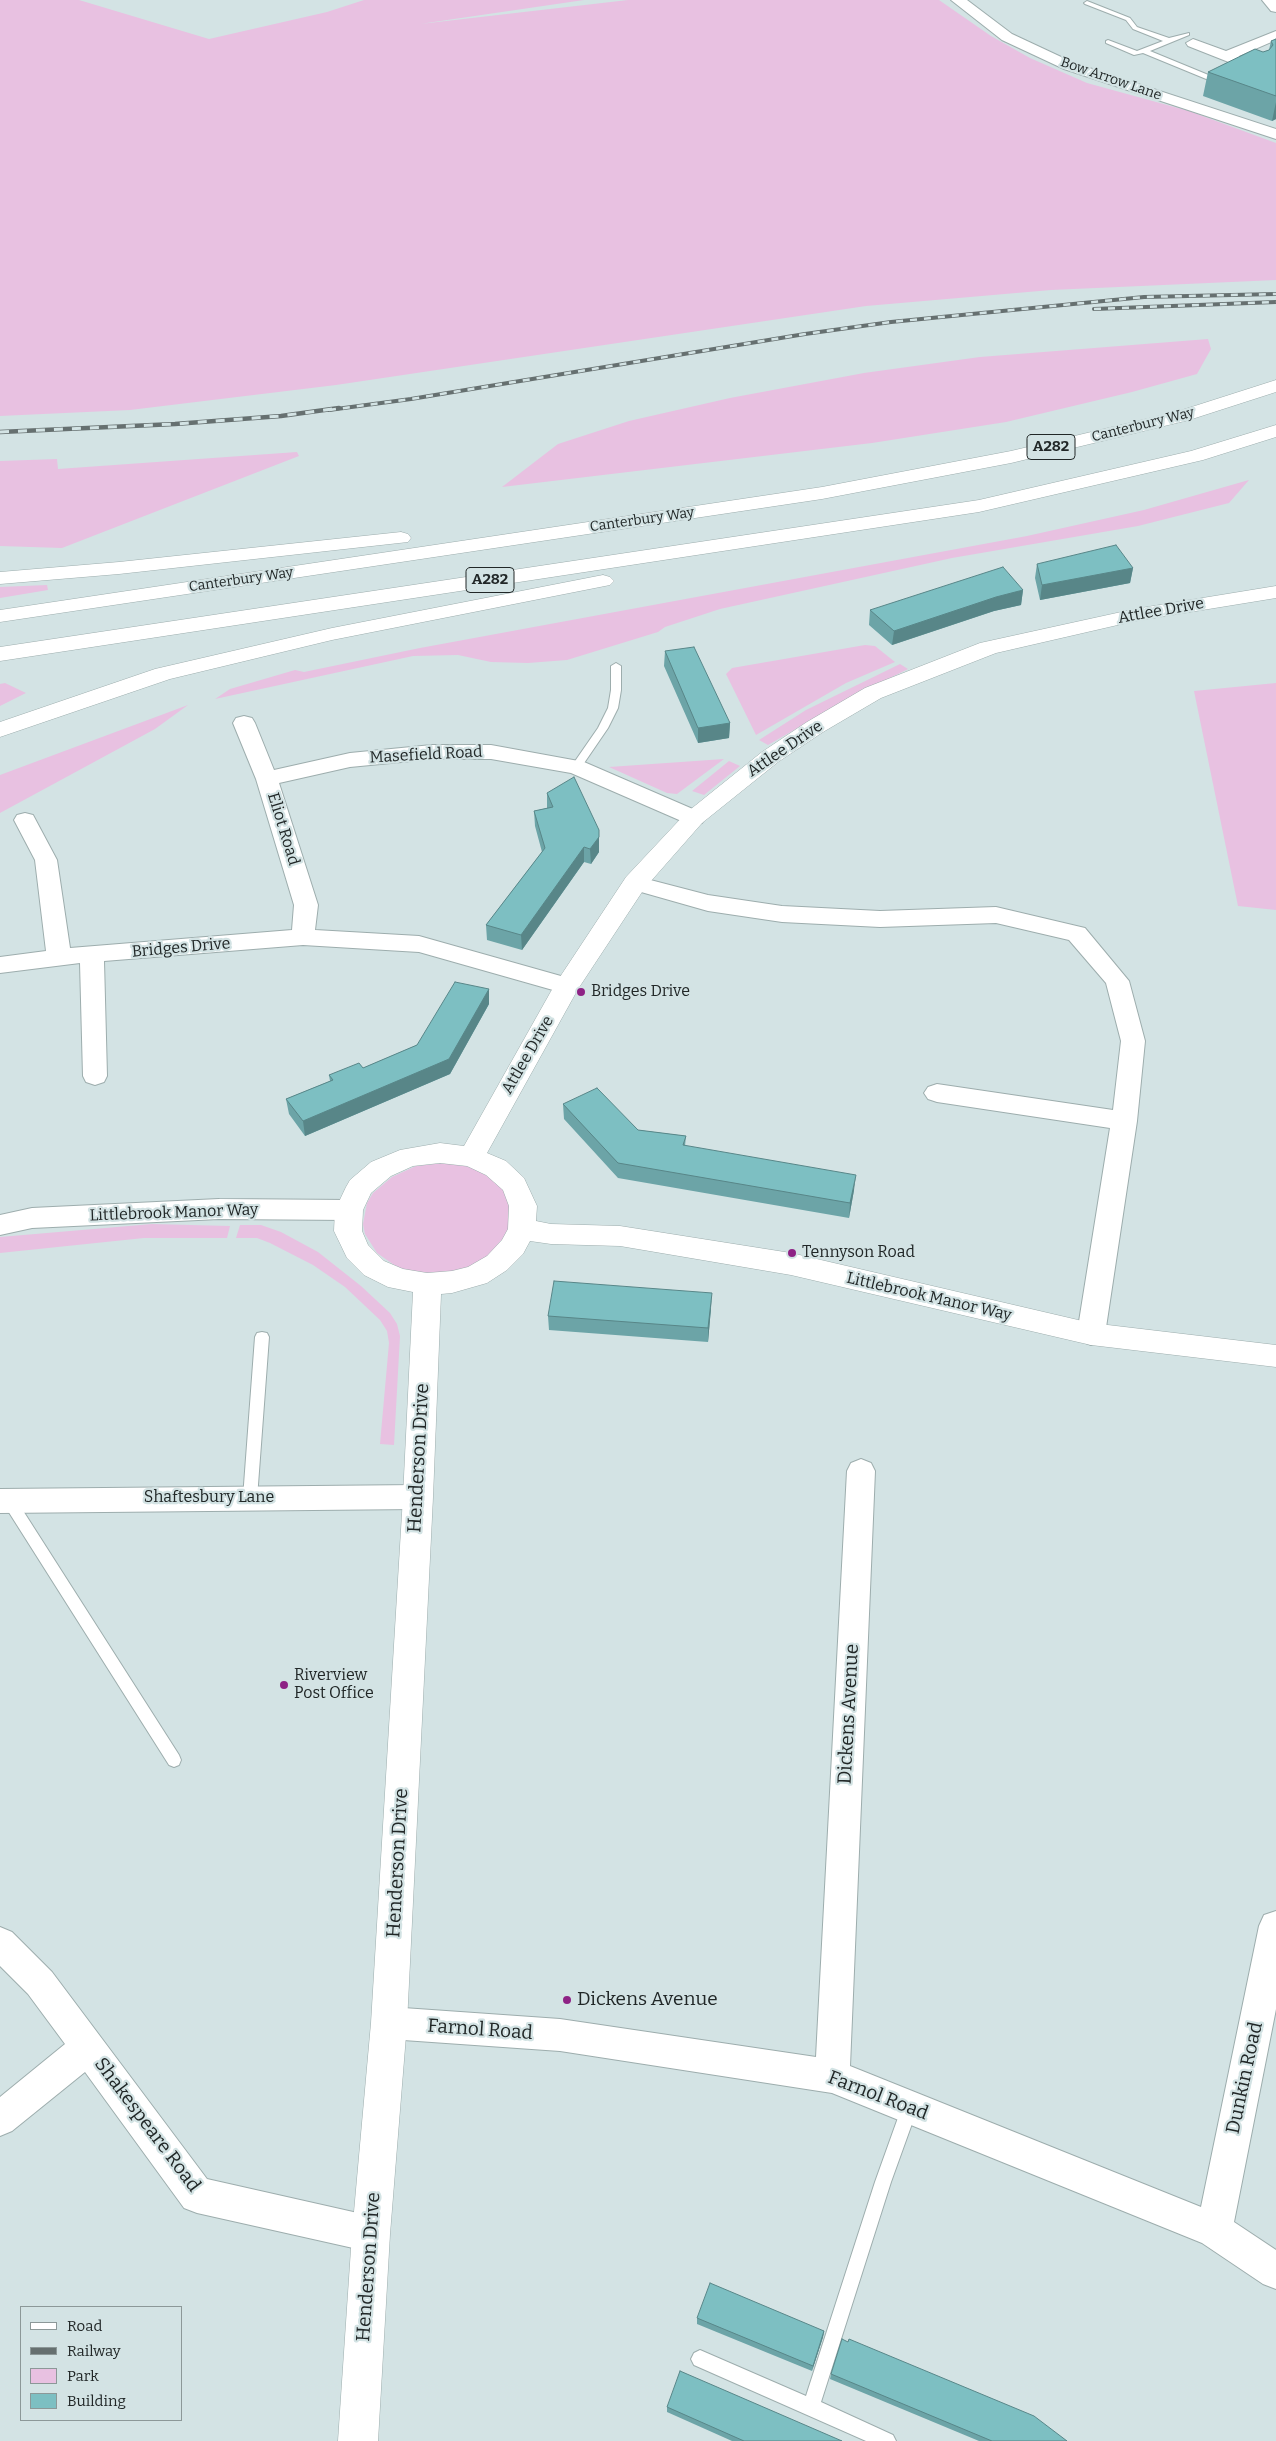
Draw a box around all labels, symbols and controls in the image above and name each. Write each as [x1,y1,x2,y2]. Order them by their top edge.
street label: Bow Arrow Lane [1058,54,1164,104]
street label: Canterbury Way [1090,404,1196,446]
road number: A282 [1027,434,1075,460]
street label: Canterbury Way [589,504,695,536]
street label: Canterbury Way [188,564,294,596]
road number: A282 [466,568,514,592]
street label: Attlee Drive [1116,594,1206,628]
street label: Attlee Drive [744,717,826,781]
street label: Masefield Road [369,742,483,768]
street label: Eliot Road [263,790,303,868]
street label: Bridges Drive [131,934,231,962]
place label: Bridges Drive [591,982,690,1002]
marker: Bridges Drive [575,986,587,998]
street label: Attlee Drive [498,1013,558,1097]
street label: Littlebrook Manor Way [89,1200,259,1226]
place label: Tennyson Road [802,1243,915,1263]
marker: Tennyson Road [786,1247,798,1259]
street label: Littlebrook Manor Way [845,1269,1013,1325]
street label: Henderson Drive [404,1383,434,1533]
street label: Shaftesbury Lane [144,1488,274,1508]
street label: Dickens Avenue [834,1643,864,1785]
place label: Riverview Post Office [294,1666,374,1704]
marker: Riverview Post Office [278,1679,290,1691]
street label: Henderson Drive [383,1788,413,1938]
place label: Dickens Avenue [577,1989,718,2011]
marker: Dickens Avenue [561,1994,573,2006]
street label: Farnol Road [427,2015,533,2045]
street label: Dunkin Road [1222,2020,1268,2136]
street label: Shakespeare Road [89,2053,205,2197]
street label: Farnol Road [825,2066,931,2126]
street label: Henderson Drive [352,2192,386,2342]
legend [20,2306,182,2421]
text: Road [67,2317,102,2335]
text: Railway [67,2342,121,2360]
text: Park [67,2367,99,2385]
text: Building [67,2392,126,2410]

